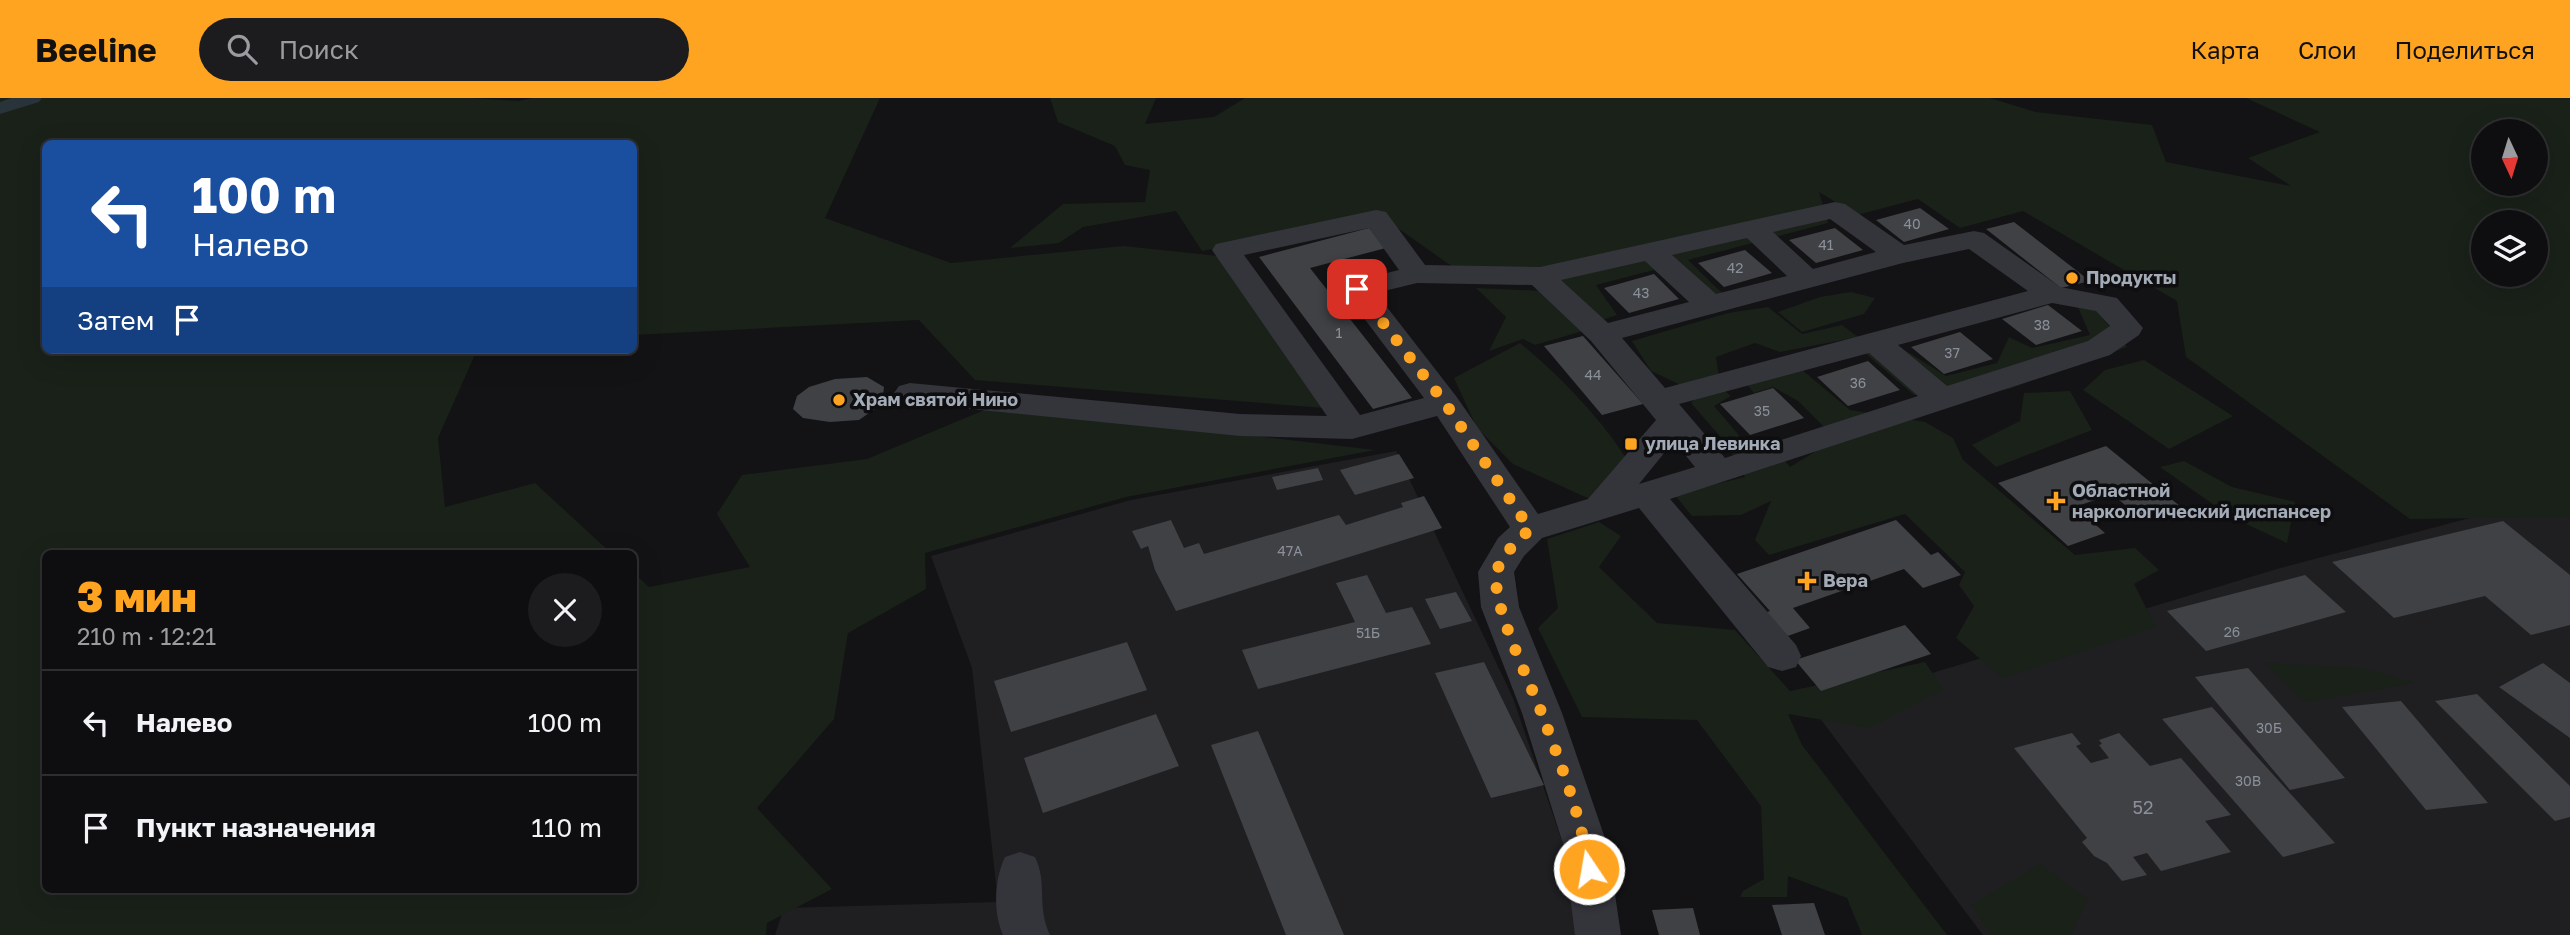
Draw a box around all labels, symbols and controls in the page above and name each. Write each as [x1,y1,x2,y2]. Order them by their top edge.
search box [199,18,689,81]
text: Beeline [35,30,157,69]
icon: search [223,30,261,68]
text: Поиск [279,34,359,65]
text: Карта [2190,35,2260,64]
text: Слои [2298,35,2357,64]
text: Поделиться [2395,35,2535,64]
north arrow [2471,119,2548,196]
map controls [2471,119,2548,287]
text: 100 m [192,165,336,224]
icon: left [77,168,168,259]
button: layers [2471,210,2548,287]
house number: 40 [1903,215,1921,232]
text: Налево [192,225,309,263]
house number: 41 [1818,236,1834,253]
pin [1327,259,1387,319]
house number: 42 [1727,259,1743,276]
place label: Продукты [2086,266,2177,288]
icon: arrive [1338,270,1376,308]
marker: Продукты [2064,270,2080,286]
house number: 43 [1633,284,1649,301]
icon: arrive [168,301,206,339]
text: Затем [77,305,154,336]
house number: 38 [2034,316,2050,333]
house number: 1 [1336,324,1343,341]
house number: 37 [1944,344,1960,361]
house number: 44 [1584,366,1602,383]
house number: 36 [1850,374,1866,391]
place label: Храм святой Нино [853,388,1018,410]
marker: Храм святой Нино [831,392,847,408]
house number: 35 [1754,402,1770,419]
place label: улица Левинка [1645,432,1780,454]
marker: улица Левинка [1623,436,1639,452]
place label: Областной наркологический диспансер [2072,479,2331,522]
marker: Областной наркологический диспансер [2046,491,2066,511]
house number: 47А [1277,542,1303,559]
place label: Вера [1823,569,1868,591]
text: 3 мин [77,571,197,621]
marker: Вера [1797,571,1817,591]
button: close [528,573,602,647]
text: 210 m · 12:21 [77,622,216,650]
house number: 26 [2224,623,2240,640]
house number: 51Б [1356,624,1380,641]
icon: left [77,704,115,742]
text: Налево [136,707,232,738]
text: 100 m [528,707,602,738]
house number: 30Б [2256,719,2282,736]
house number: 30В [2235,772,2261,789]
house number: 52 [2133,796,2153,818]
icon: arrive [77,809,115,847]
text: Пункт назначения [136,812,376,843]
text: 110 m [531,812,602,843]
position arrow [1552,832,1626,906]

